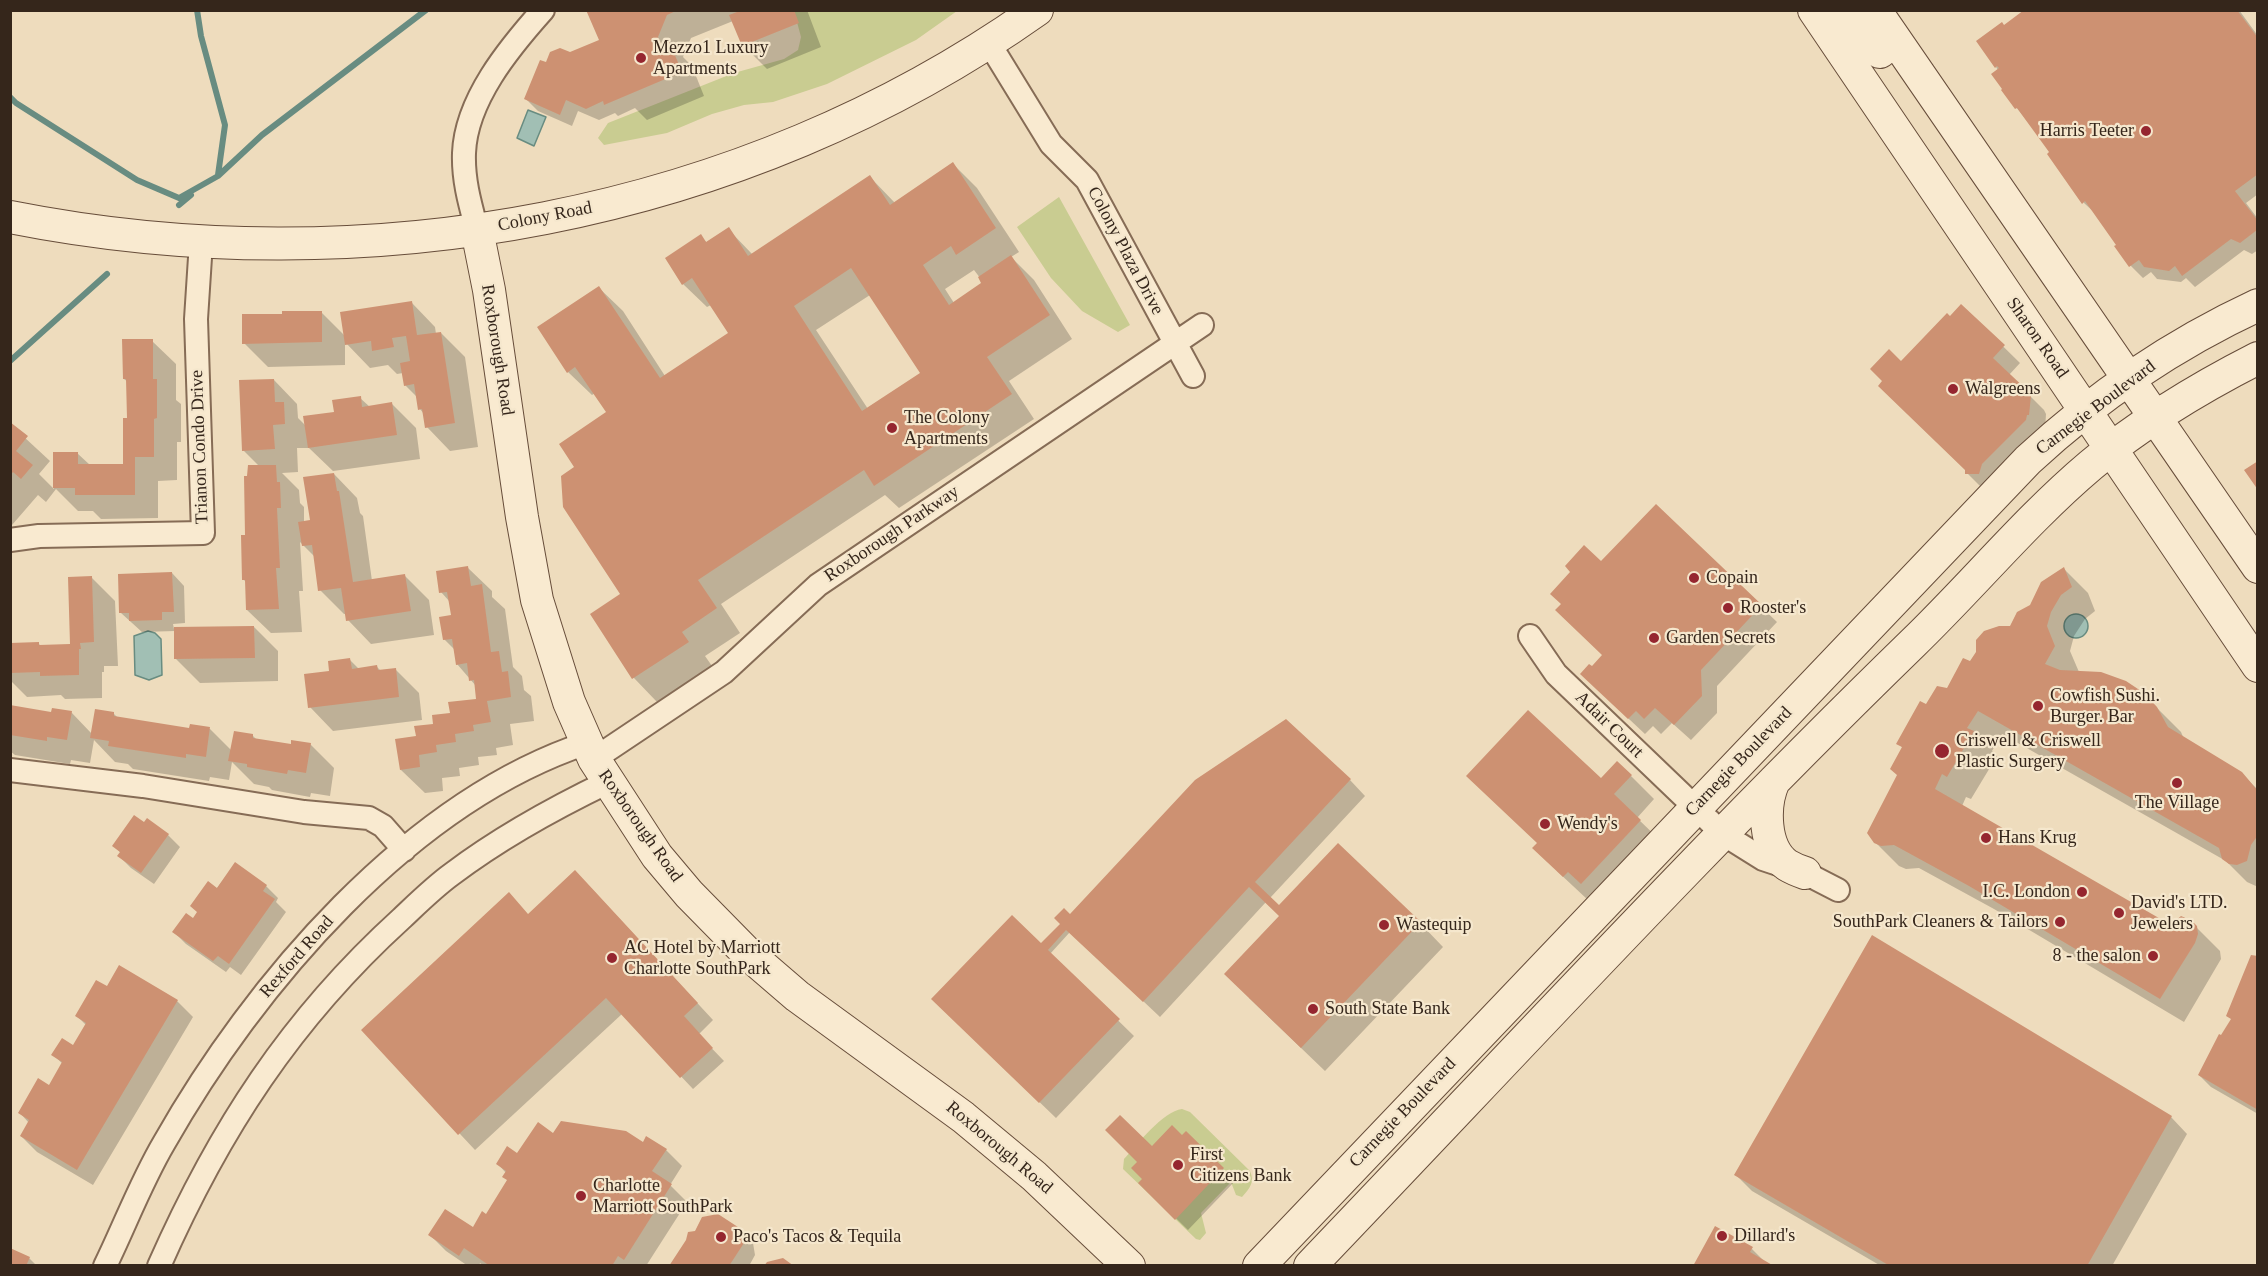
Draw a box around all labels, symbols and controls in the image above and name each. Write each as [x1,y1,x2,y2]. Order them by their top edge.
place label: Mezzo1 Luxury Apartments [653,37,768,80]
marker: Mezzo1 Luxury Apartments [634,51,648,65]
place label: Harris Teeter [2040,120,2134,142]
marker: Harris Teeter [2139,124,2153,138]
street label: Colony Plaza Drive [1082,183,1168,319]
street label: Colony Road [496,197,594,237]
street label: Roxborough Road [476,283,518,417]
street label: Sharon Road [2001,294,2073,382]
street label: Carnegie Boulevard [2032,356,2160,460]
street label: Trianon Condo Drive [187,370,213,524]
place label: Walgreens [1965,378,2041,400]
marker: Walgreens [1946,382,1960,396]
place label: The Colony Apartments [904,407,989,450]
marker: The Colony Apartments [885,421,899,435]
street label: Roxborough Parkway [821,481,963,587]
place label: Copain [1706,567,1758,589]
marker: Copain [1687,571,1701,585]
place label: Rooster's [1740,597,1806,619]
marker: Rooster's [1721,601,1735,615]
place label: Garden Secrets [1666,627,1775,649]
marker: Garden Secrets [1647,631,1661,645]
place label: Cowfish Sushi. Burger. Bar [2050,685,2160,728]
street label: Adair Court [1570,687,1648,763]
marker: Cowfish Sushi. Burger. Bar [2031,699,2045,713]
street label: Carnegie Boulevard [1681,703,1797,821]
place label: Criswell & Criswell Plastic Surgery [1956,730,2101,772]
marker: Criswell & Criswell Plastic Surgery [1933,742,1951,760]
street label: Roxborough Road [593,766,687,886]
marker: The Village [2170,776,2184,790]
place label: The Village [2135,792,2219,814]
place label: Wendy's [1557,813,1618,835]
marker: Wendy's [1538,817,1552,831]
place label: Hans Krug [1998,827,2076,849]
marker: Hans Krug [1979,831,1993,845]
place label: I.C. London [1983,881,2070,903]
marker: I.C. London [2075,885,2089,899]
place label: David's LTD. Jewelers [2131,892,2228,934]
marker: David's LTD. Jewelers [2112,906,2126,920]
place label: SouthPark Cleaners & Tailors [1833,911,2048,933]
street label: Rexford Road [256,912,338,1002]
place label: Wastequip [1396,914,1472,936]
marker: SouthPark Cleaners & Tailors [2053,915,2067,929]
marker: Wastequip [1377,918,1391,932]
place label: AC Hotel by Marriott Charlotte SouthPark [624,937,780,980]
place label: 8 - the salon [2053,945,2141,967]
marker: 8 - the salon [2146,949,2160,963]
marker: AC Hotel by Marriott Charlotte SouthPark [605,951,619,965]
place label: South State Bank [1325,998,1450,1020]
marker: South State Bank [1306,1002,1320,1016]
street label: Carnegie Boulevard [1345,1054,1461,1172]
street label: Roxborough Road [941,1097,1057,1199]
place label: First Citizens Bank [1190,1144,1291,1186]
marker: First Citizens Bank [1171,1158,1185,1172]
place label: Charlotte Marriott SouthPark [593,1175,732,1218]
marker: Charlotte Marriott SouthPark [574,1189,588,1203]
place label: Dillard's [1734,1225,1795,1247]
place label: Paco's Tacos & Tequila [733,1226,901,1248]
marker: Dillard's [1715,1229,1729,1243]
marker: Paco's Tacos & Tequila [714,1230,728,1244]

